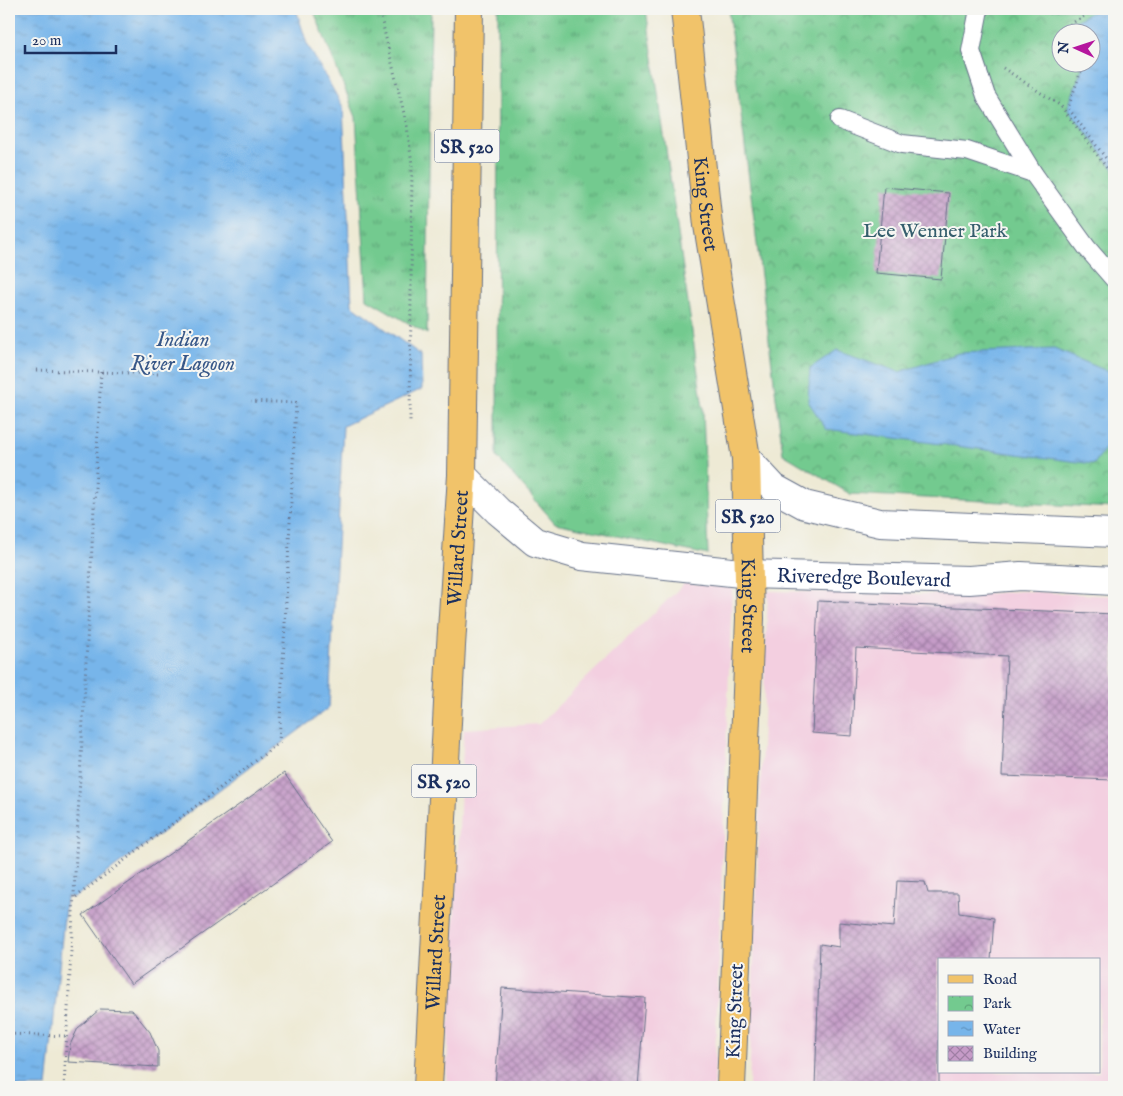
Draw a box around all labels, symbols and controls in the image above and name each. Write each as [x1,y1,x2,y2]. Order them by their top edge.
scale bar [25,22,116,54]
north arrow [1050,22,1100,72]
text: 20 m [32,31,62,50]
text: N [1055,41,1073,55]
road number: SR 520 [434,130,500,162]
street label: King Street [687,155,723,254]
park label: Lee Wenner Park [863,219,1008,244]
water label: Indian River Lagoon [131,327,235,378]
street label: Willard Street [443,489,475,607]
road number: SR 520 [716,500,780,532]
street label: King Street [735,558,761,654]
street label: Riveredge Boulevard [776,564,952,594]
road number: SR 520 [412,764,476,798]
street label: Willard Street [421,893,452,1011]
legend [938,958,1100,1074]
street label: King Street [721,963,750,1059]
text: Road [983,970,1018,989]
text: Park [983,994,1013,1013]
text: Water [983,1020,1021,1039]
text: Building [983,1044,1038,1063]

